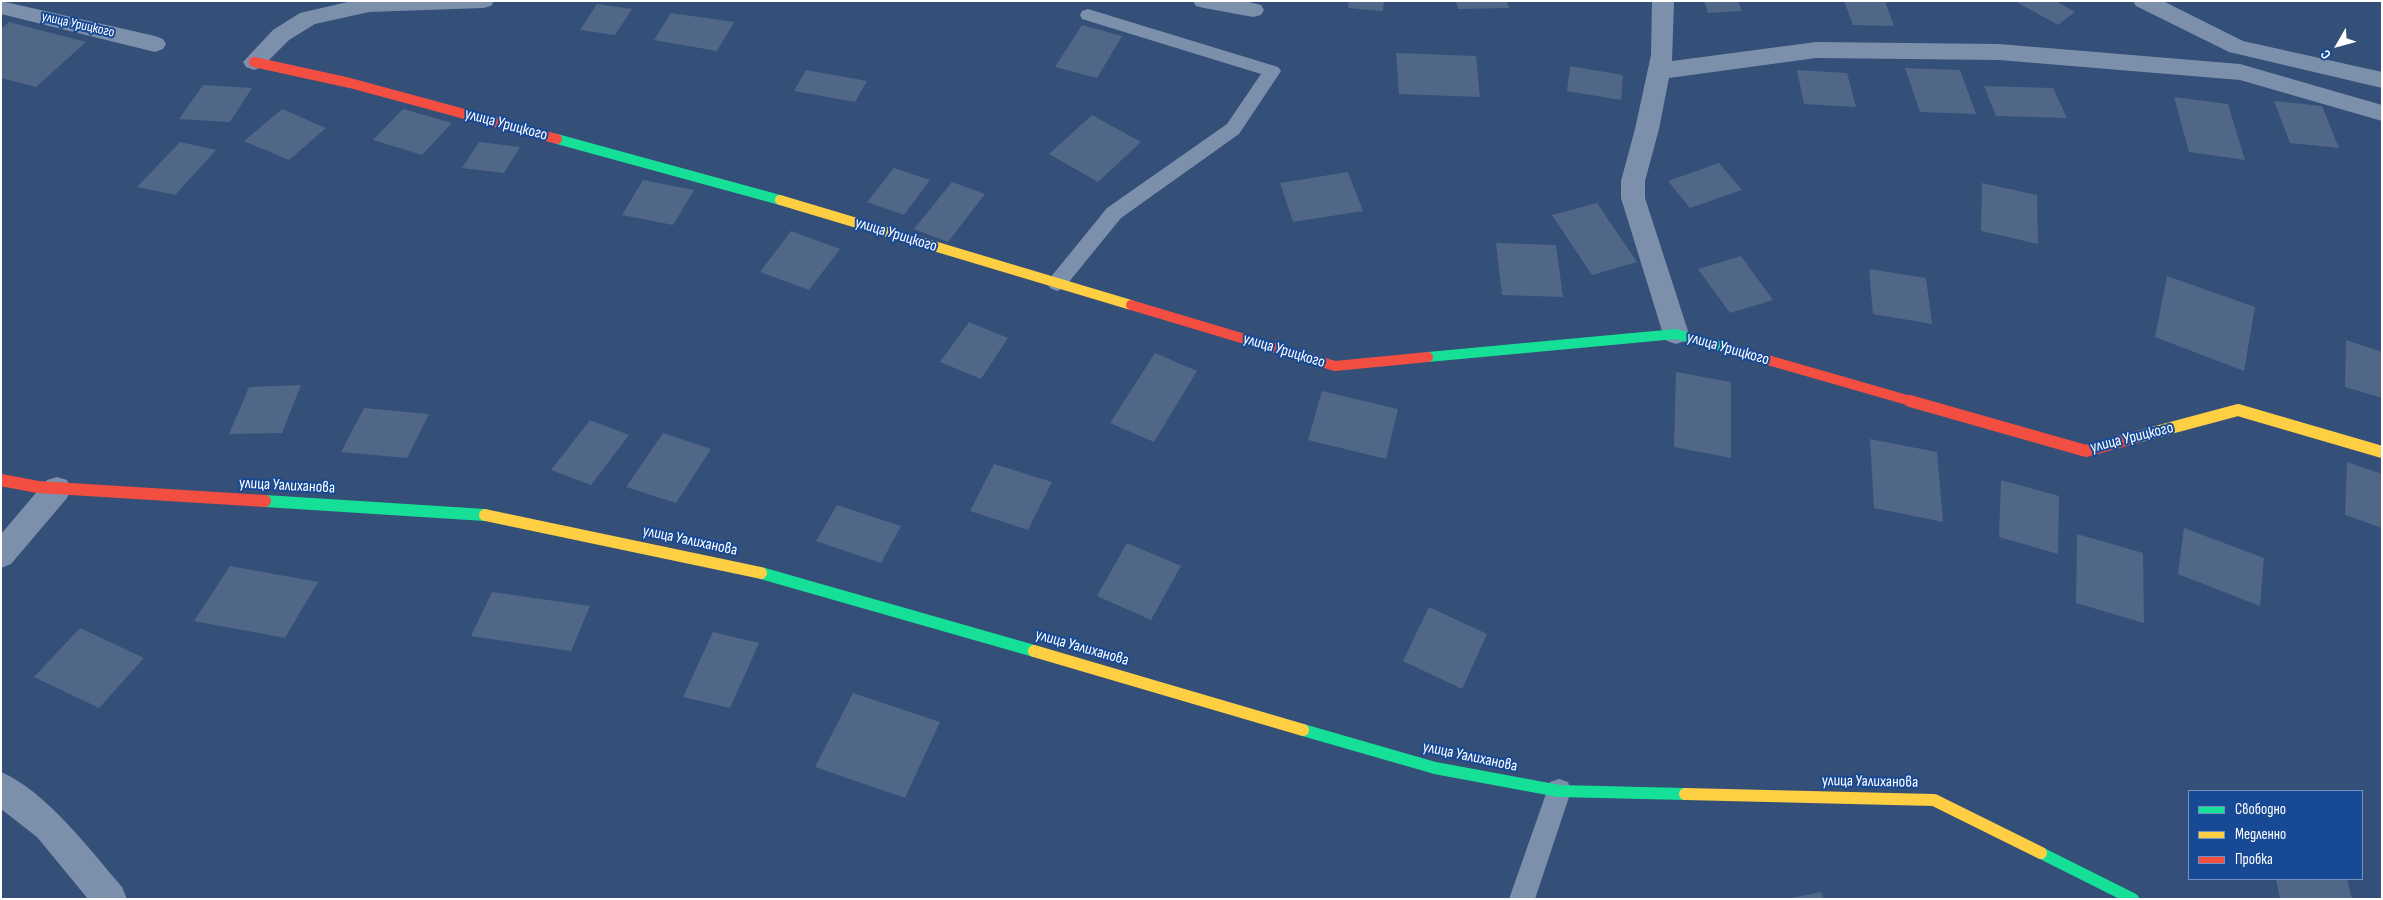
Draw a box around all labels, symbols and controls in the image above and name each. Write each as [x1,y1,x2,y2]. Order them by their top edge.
street label: улица Урицкого [40,8,116,42]
north arrow [2313,20,2363,70]
text: С [2317,46,2335,63]
street label: улица Урицкого [462,105,550,145]
street label: улица Урицкого [853,213,939,257]
street label: улица Урицкого [1685,328,1771,370]
street label: улица Урицкого [1241,329,1327,373]
street label: улица Урицкого [2088,418,2176,458]
street label: улица Уалиханова [238,474,336,498]
street label: улица Уалиханова [641,522,739,560]
street label: улица Уалиханова [1033,625,1131,671]
street label: улица Уалиханова [1421,738,1519,776]
street label: улица Уалиханова [1822,772,1918,792]
legend [2188,790,2363,880]
text: Свободно [2235,800,2286,819]
text: Медленно [2235,825,2286,844]
text: Пробка [2235,850,2273,869]

